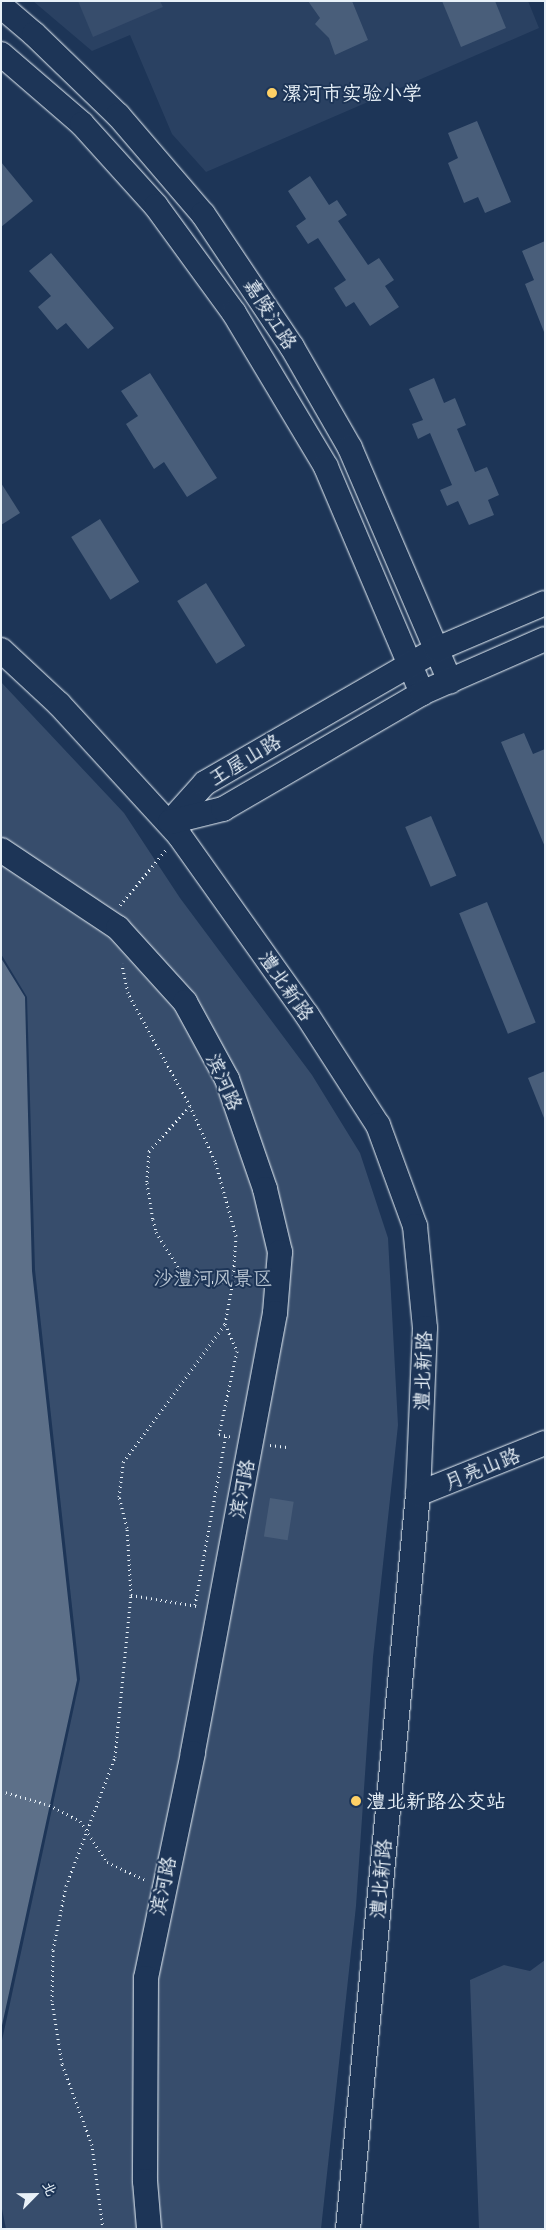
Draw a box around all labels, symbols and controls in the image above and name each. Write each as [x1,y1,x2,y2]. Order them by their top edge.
place label: 漯河市实验小学 [282,81,422,105]
marker: 漯河市实验小学 [266,87,278,99]
street label: 嘉陵江路 [238,274,302,354]
street label: 王屋山路 [205,729,285,791]
street label: 澧北新路 [253,946,319,1026]
street label: 滨河路 [201,1050,247,1114]
park label: 沙澧河风景区 [153,1266,273,1290]
street label: 澧北新路 [410,1331,436,1411]
street label: 月亮山路 [440,1443,524,1495]
street label: 滨河路 [224,1457,260,1521]
place label: 澧北新路公交站 [366,1789,506,1813]
marker: 澧北新路公交站 [350,1795,362,1807]
street label: 澧北新路 [366,1838,396,1920]
street label: 滨河路 [145,1854,181,1918]
north arrow [10,2170,60,2220]
text: 北 [39,2179,60,2199]

